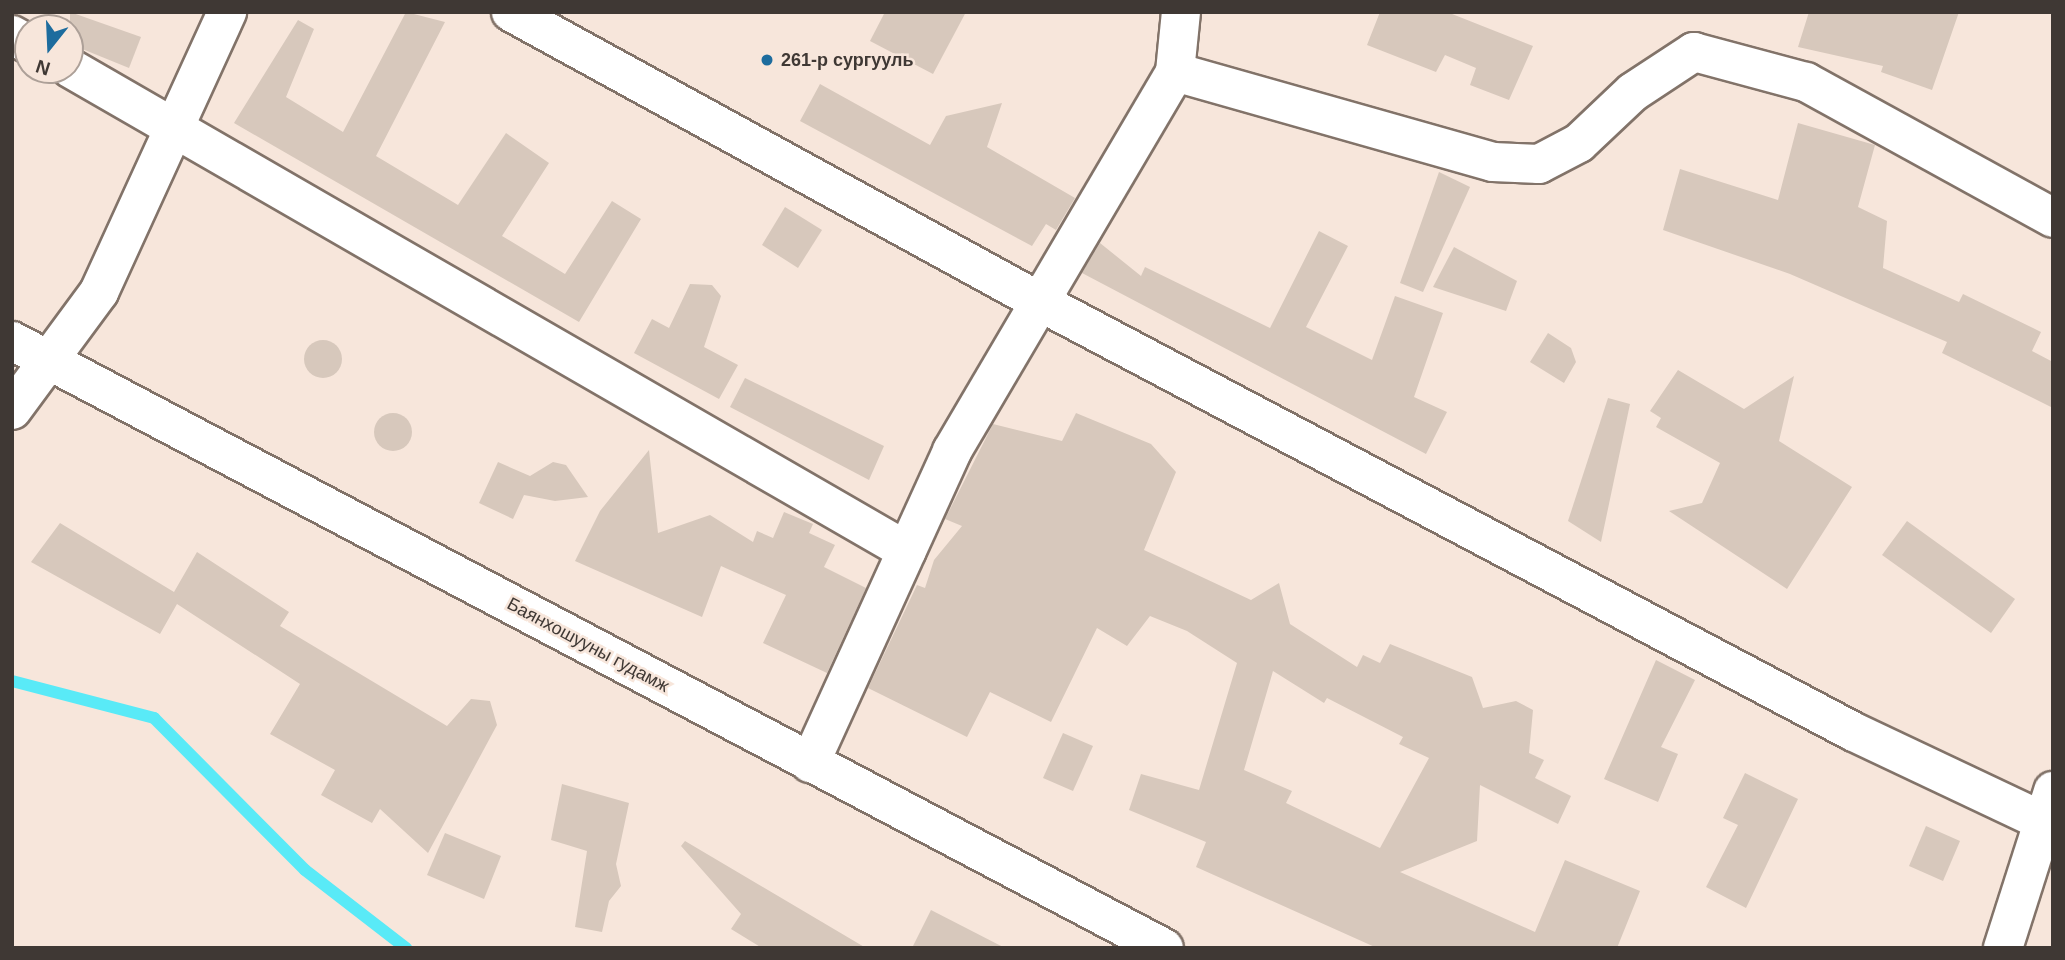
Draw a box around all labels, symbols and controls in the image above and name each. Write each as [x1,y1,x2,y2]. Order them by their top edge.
north arrow [14,14,84,84]
place label: 261-р сургууль [781,49,914,71]
marker: 261-р сургууль [759,52,775,68]
text: N [33,55,53,80]
street label: Баянхошууны гудамж [503,593,673,697]

